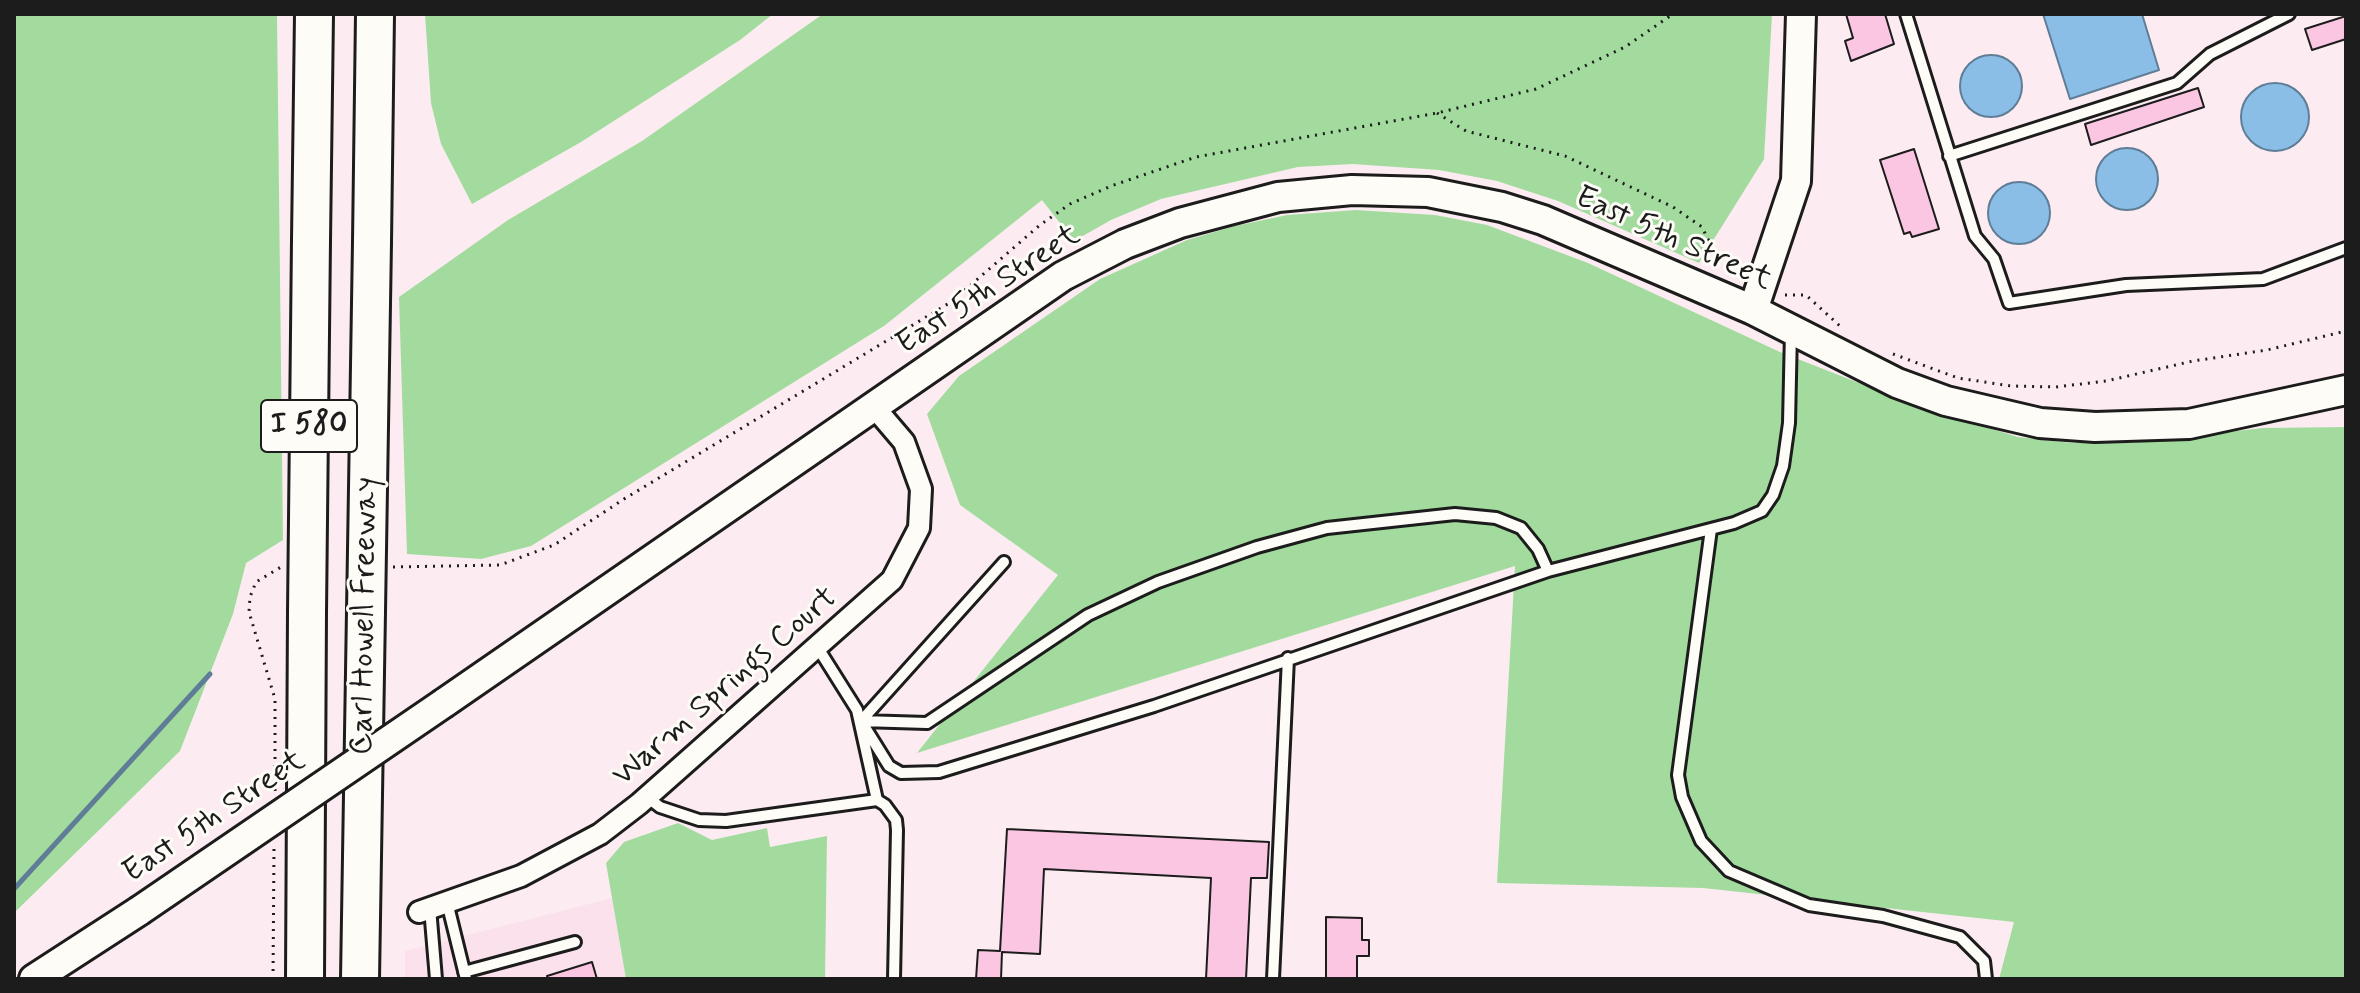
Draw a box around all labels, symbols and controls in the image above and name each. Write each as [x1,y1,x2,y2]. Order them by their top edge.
street label: East 5th Street [1569,179,1777,301]
street label: East 5th Street [890,217,1088,365]
road number: I 580 [261,400,357,452]
street label: Carl Howell Freeway [344,477,388,755]
street label: Warm Springs Court [606,580,846,796]
street label: East 5th Street [117,743,313,893]

